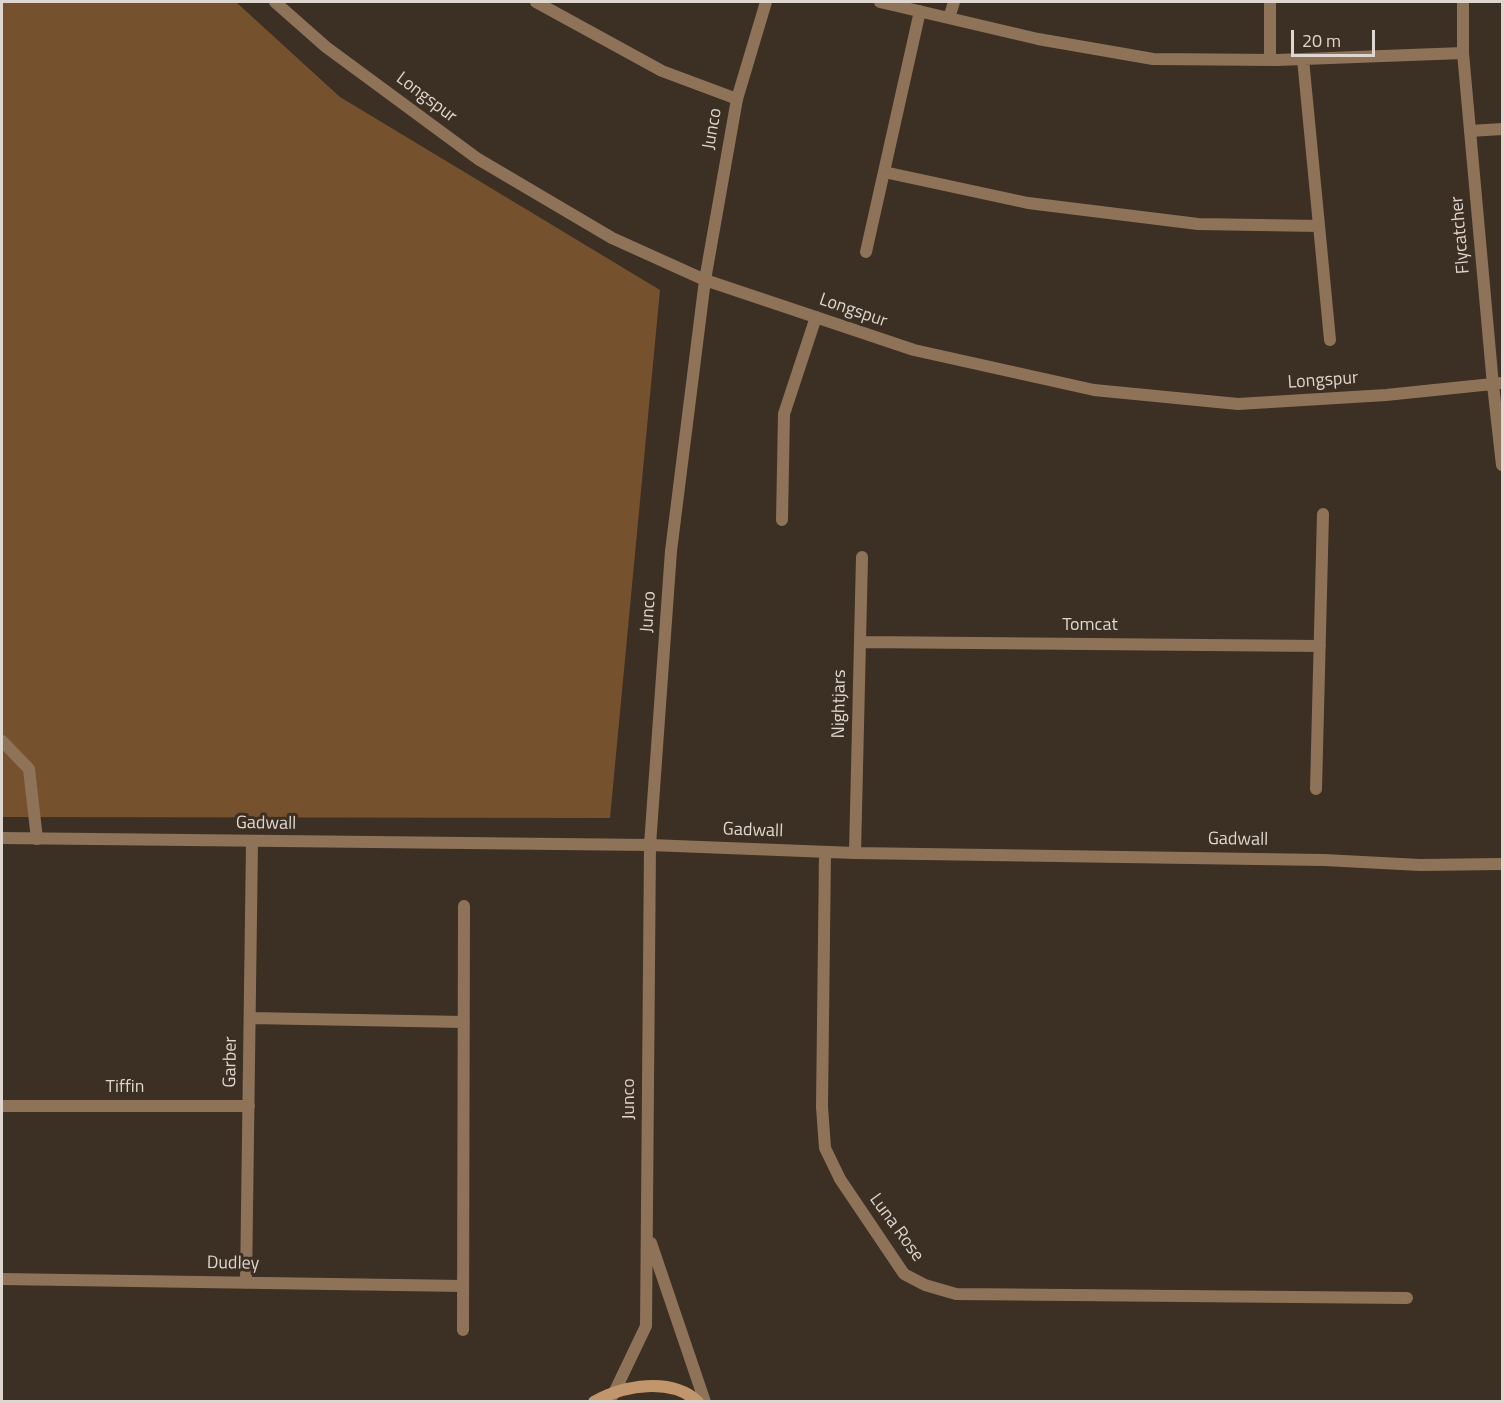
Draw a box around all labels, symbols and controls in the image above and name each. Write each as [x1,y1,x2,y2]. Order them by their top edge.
scale bar [1294,18,1378,56]
text: 20 m [1302,27,1341,54]
street label: Longspur [391,68,461,128]
street label: Junco [699,107,727,151]
street label: Flycatcher [1447,195,1475,275]
street label: Longspur [816,289,890,333]
street label: Longspur [1287,368,1359,394]
street label: Junco [637,590,661,634]
street label: Tomcat [1062,615,1118,637]
street label: Nightjars [829,669,851,739]
street label: Gadwall [236,813,296,835]
street label: Gadwall [722,819,784,843]
street label: Gadwall [1208,829,1268,851]
street label: Garber [220,1036,242,1088]
street label: Tiffin [106,1077,144,1099]
street label: Junco [619,1078,641,1120]
street label: Luna Rose [864,1190,928,1266]
street label: Dudley [207,1253,259,1275]

